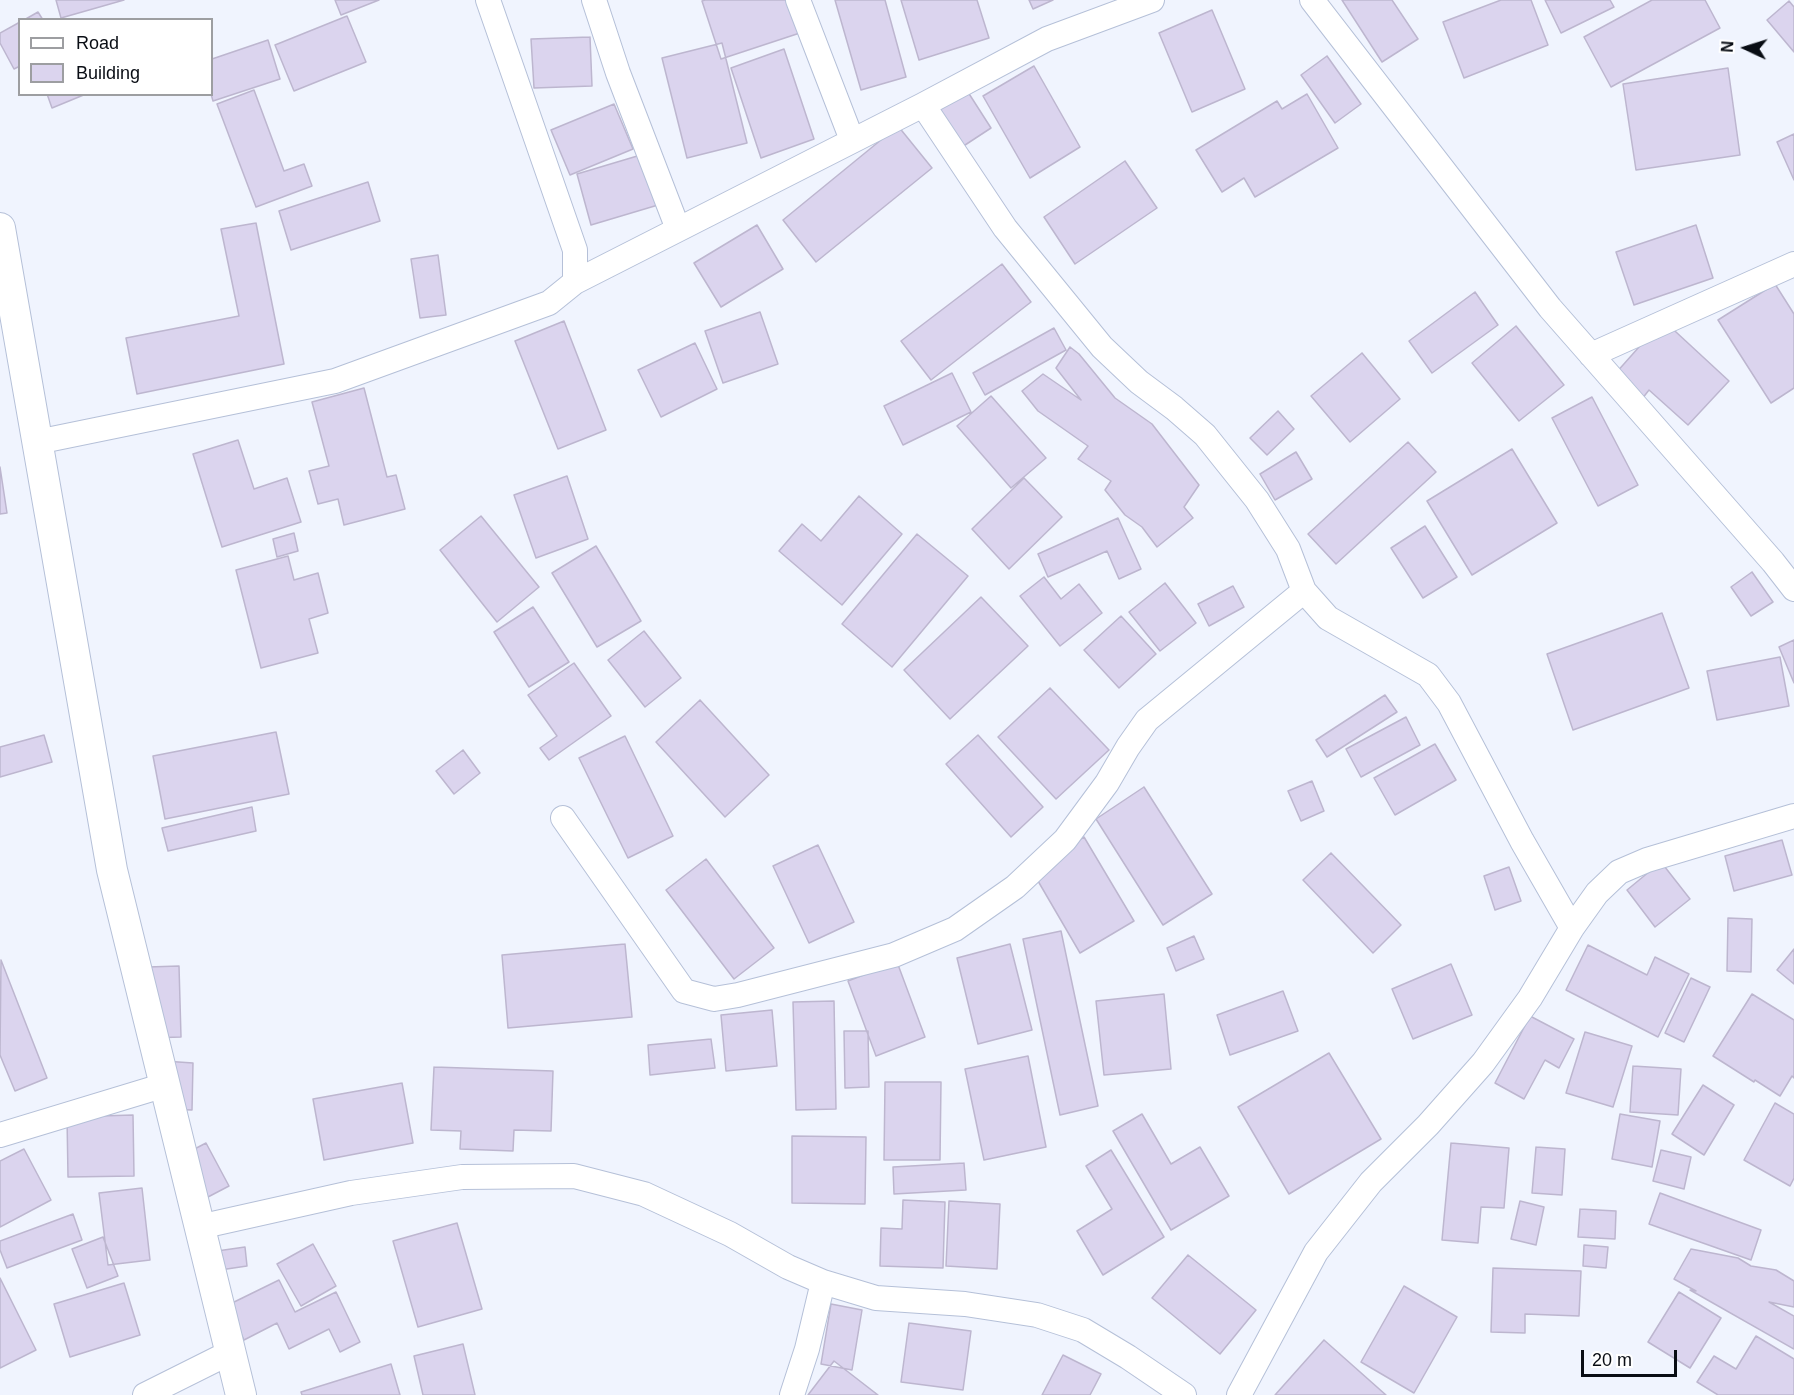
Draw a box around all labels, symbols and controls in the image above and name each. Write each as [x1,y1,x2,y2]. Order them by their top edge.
legend [18,18,213,96]
north arrow [1716,18,1776,78]
text: Road [76,33,119,53]
text: N [1719,40,1736,53]
text: Building [76,63,140,83]
scale bar [1584,1338,1680,1376]
text: 20 m [1592,1350,1632,1370]

